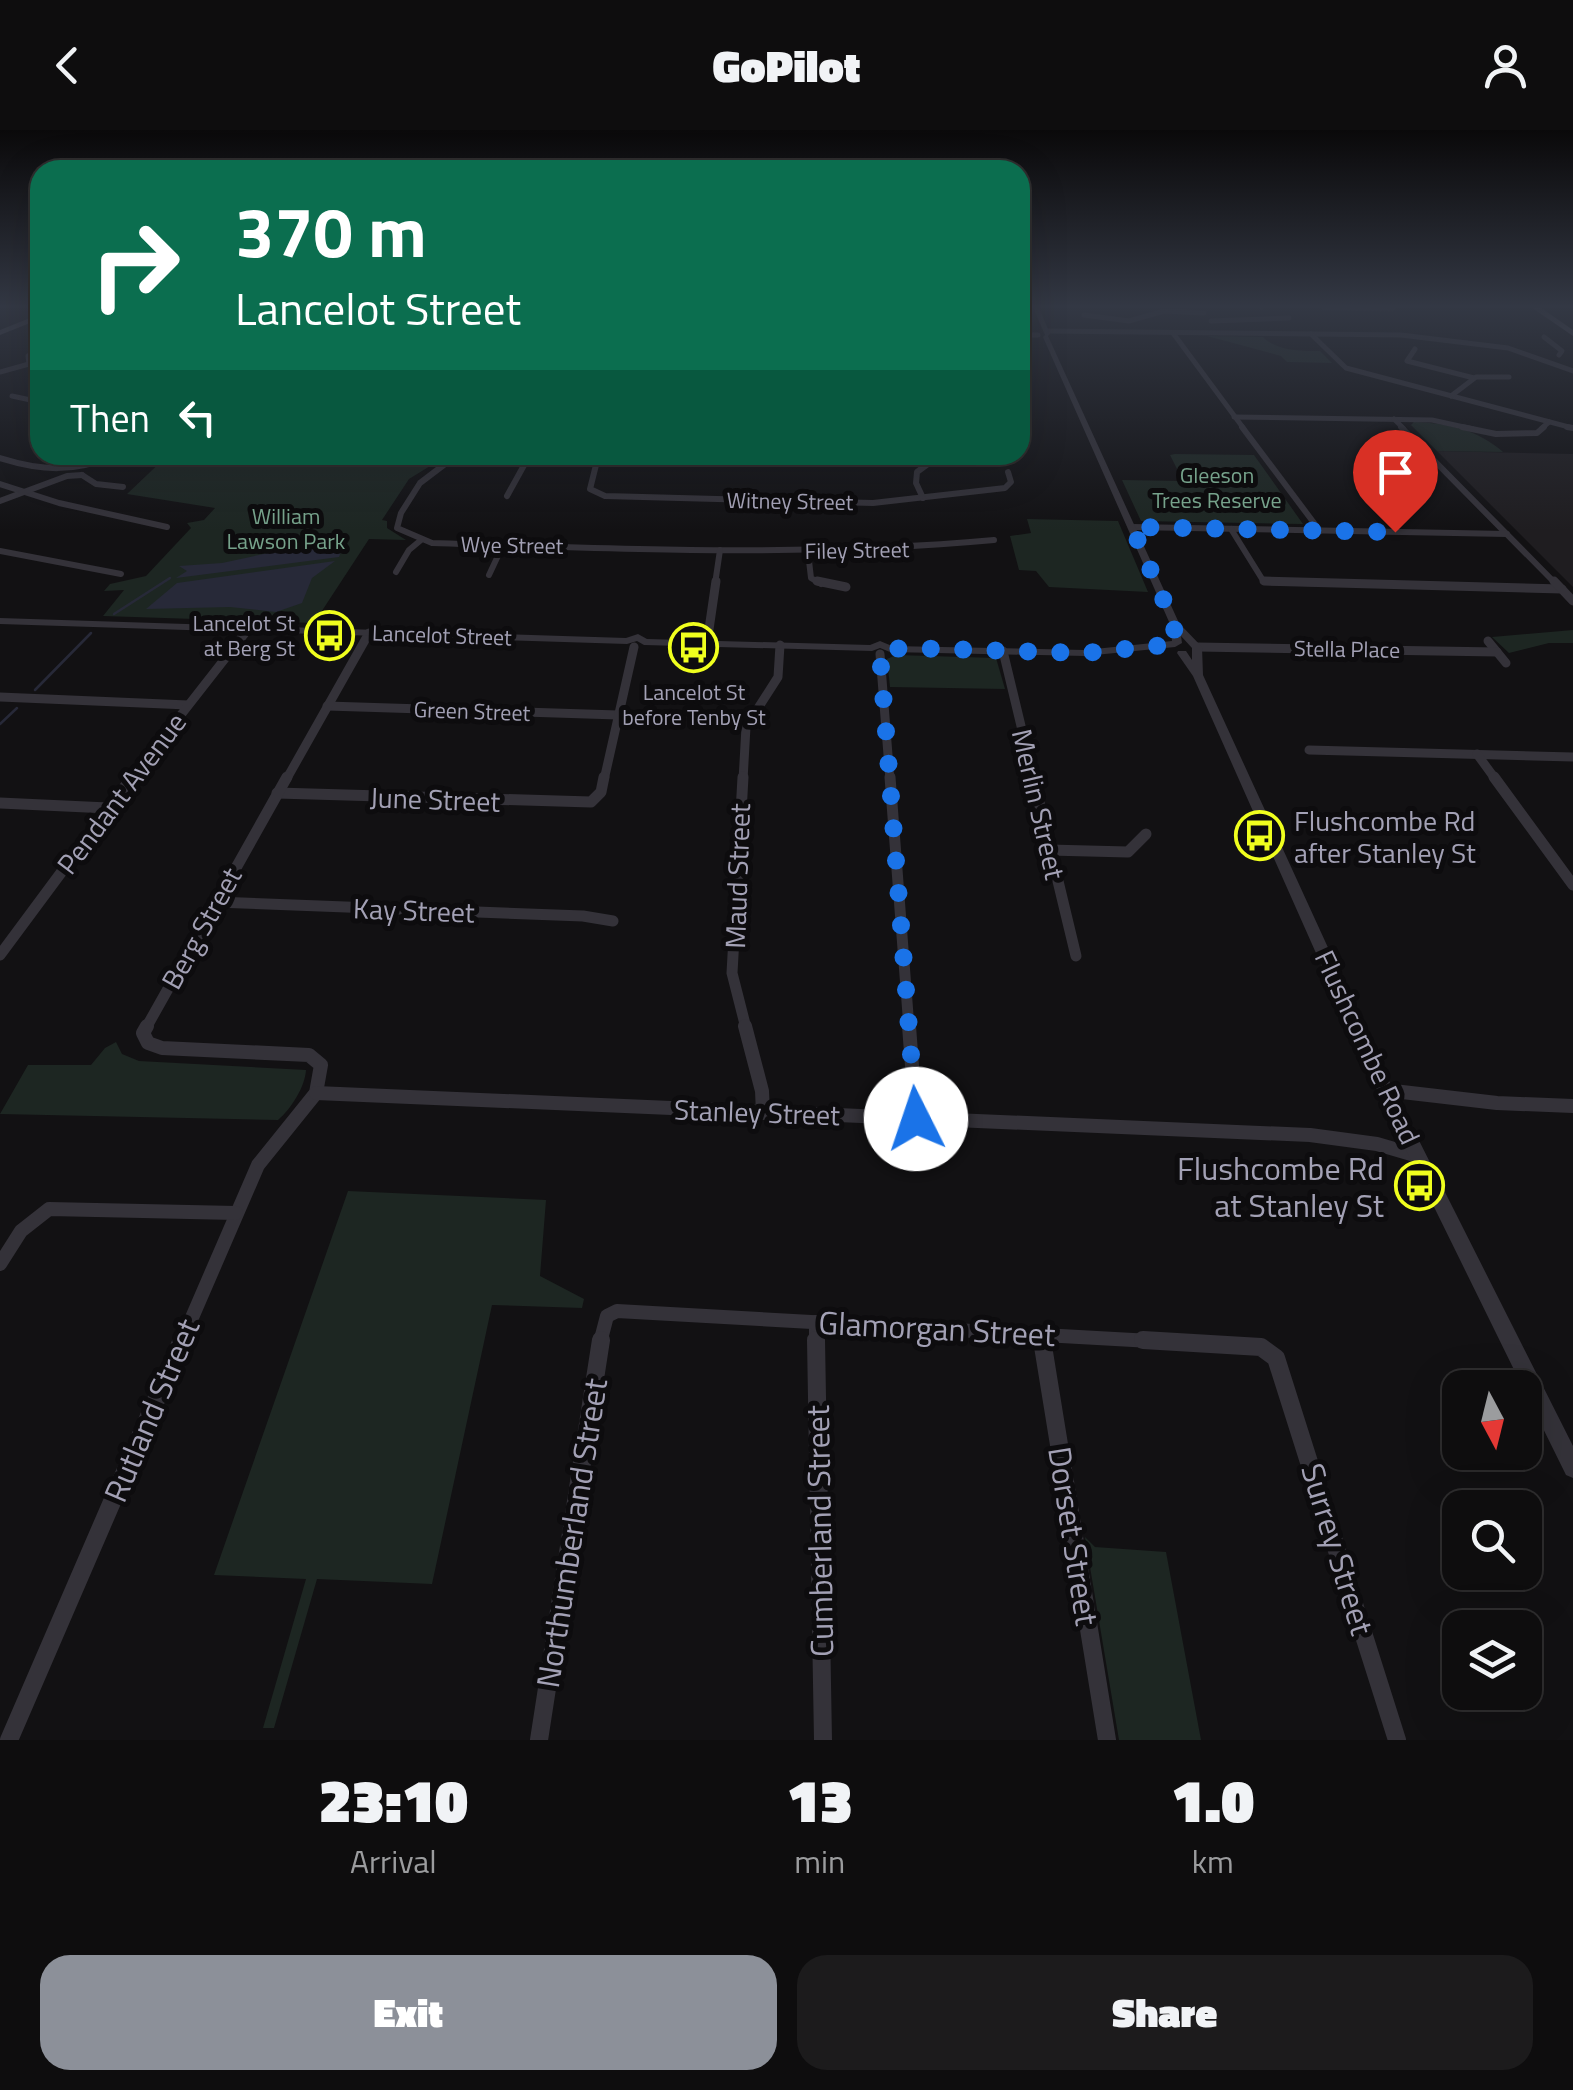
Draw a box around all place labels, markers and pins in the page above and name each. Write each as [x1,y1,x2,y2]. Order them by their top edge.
pin [1353,430,1438,533]
place label: Lancelot St at Berg St [192,606,295,665]
bus stop icon: Lancelot St at Berg St [304,610,356,662]
bus stop icon: Lancelot St before Tenby St [668,622,720,674]
place label: Lancelot St before Tenby St [622,675,766,734]
place label: Flushcombe Rd after Stanley St [1294,799,1476,874]
bus stop icon: Flushcombe Rd after Stanley St [1233,810,1285,862]
place label: Flushcombe Rd at Stanley St [1177,1144,1384,1229]
bus stop icon: Flushcombe Rd at Stanley St [1393,1160,1445,1212]

